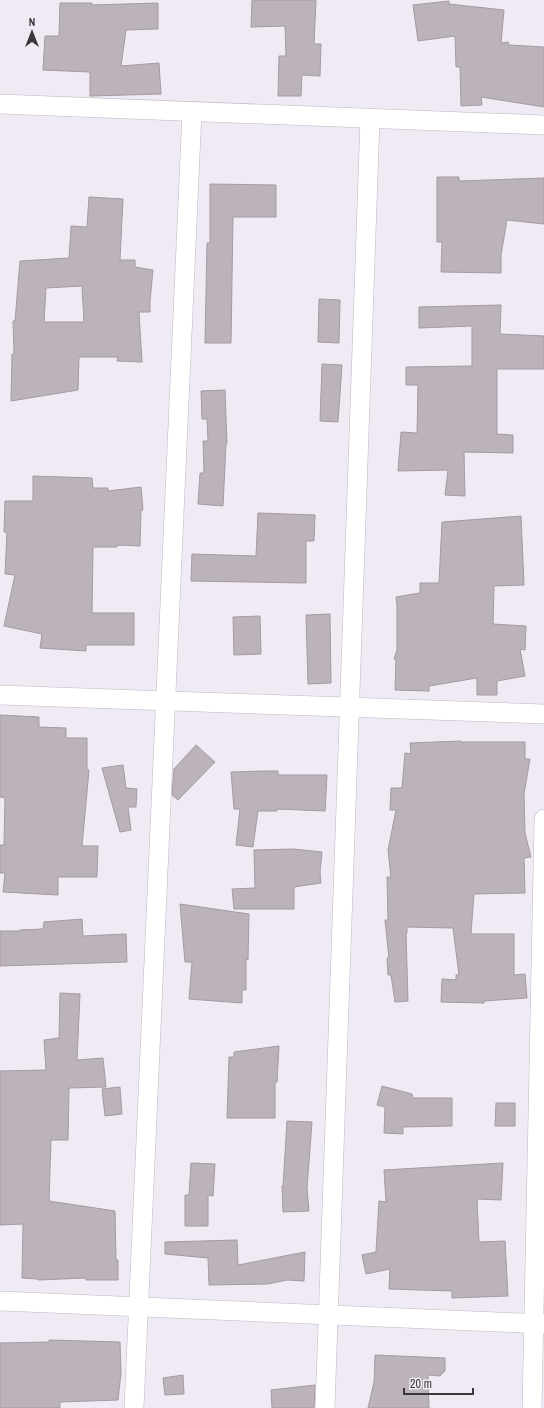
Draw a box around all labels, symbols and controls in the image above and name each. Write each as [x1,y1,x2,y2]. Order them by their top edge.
north arrow [12,12,52,52]
text: N [29,15,35,29]
scale bar [404,1370,473,1396]
text: 20 m [410,1376,432,1392]

